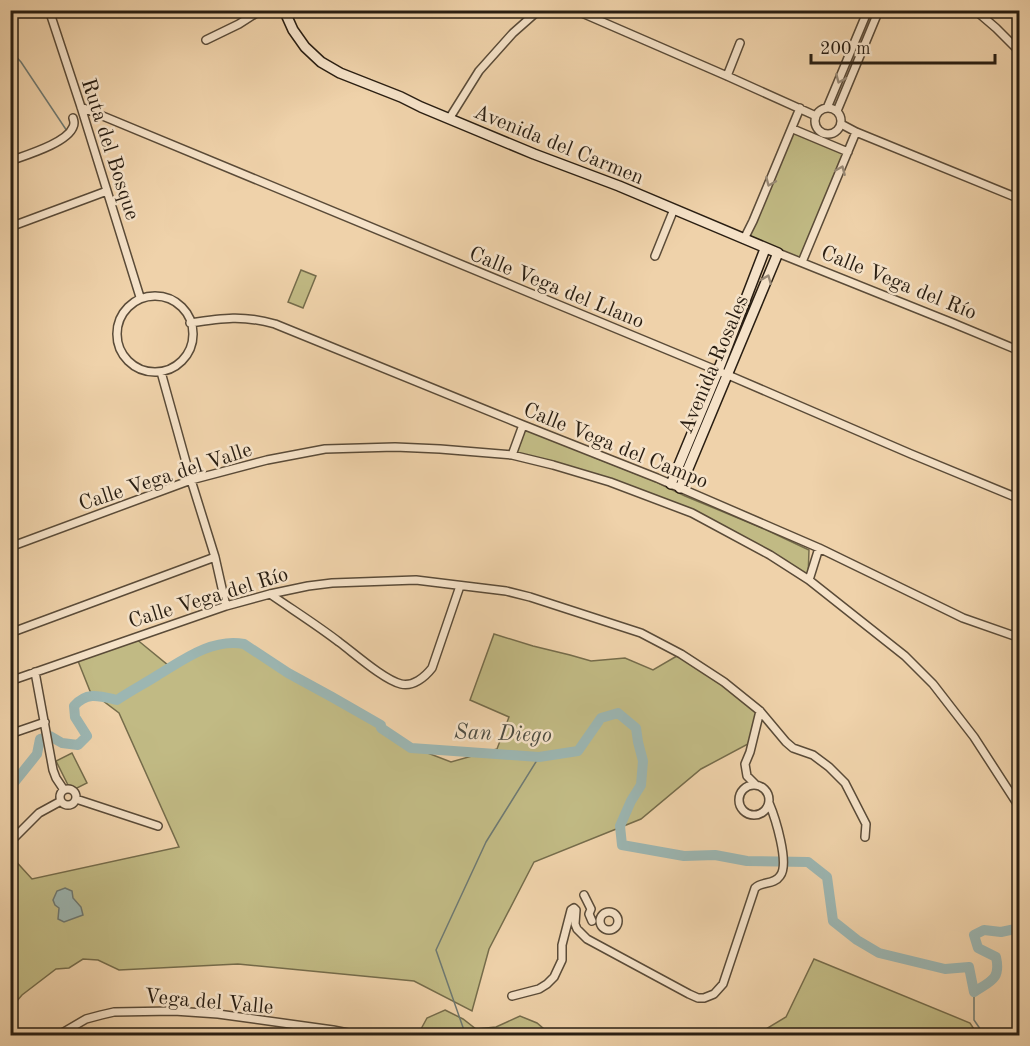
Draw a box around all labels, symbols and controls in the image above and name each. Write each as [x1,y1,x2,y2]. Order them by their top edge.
scale bar [811,27,996,65]
text: 200 m [820,40,871,58]
one-way arrow [835,72,847,83]
street label: Ruta del Bosque [77,76,142,223]
street label: Avenida del Carmen [470,102,647,189]
one-way arrow [834,165,846,176]
one-way arrow [765,176,777,187]
street label: Calle Vega del Río [818,243,979,324]
street label: Calle Vega del Llano [466,244,647,333]
one-way arrow [760,275,772,286]
street label: Avenida Rosales [676,292,753,437]
street label: Calle Vega del Campo [520,400,711,493]
street label: Calle Vega del Valle [76,439,255,515]
street label: Calle Vega del Río [126,564,291,633]
water label: San Diego [454,721,552,747]
street label: Vega del Valle [143,986,274,1019]

